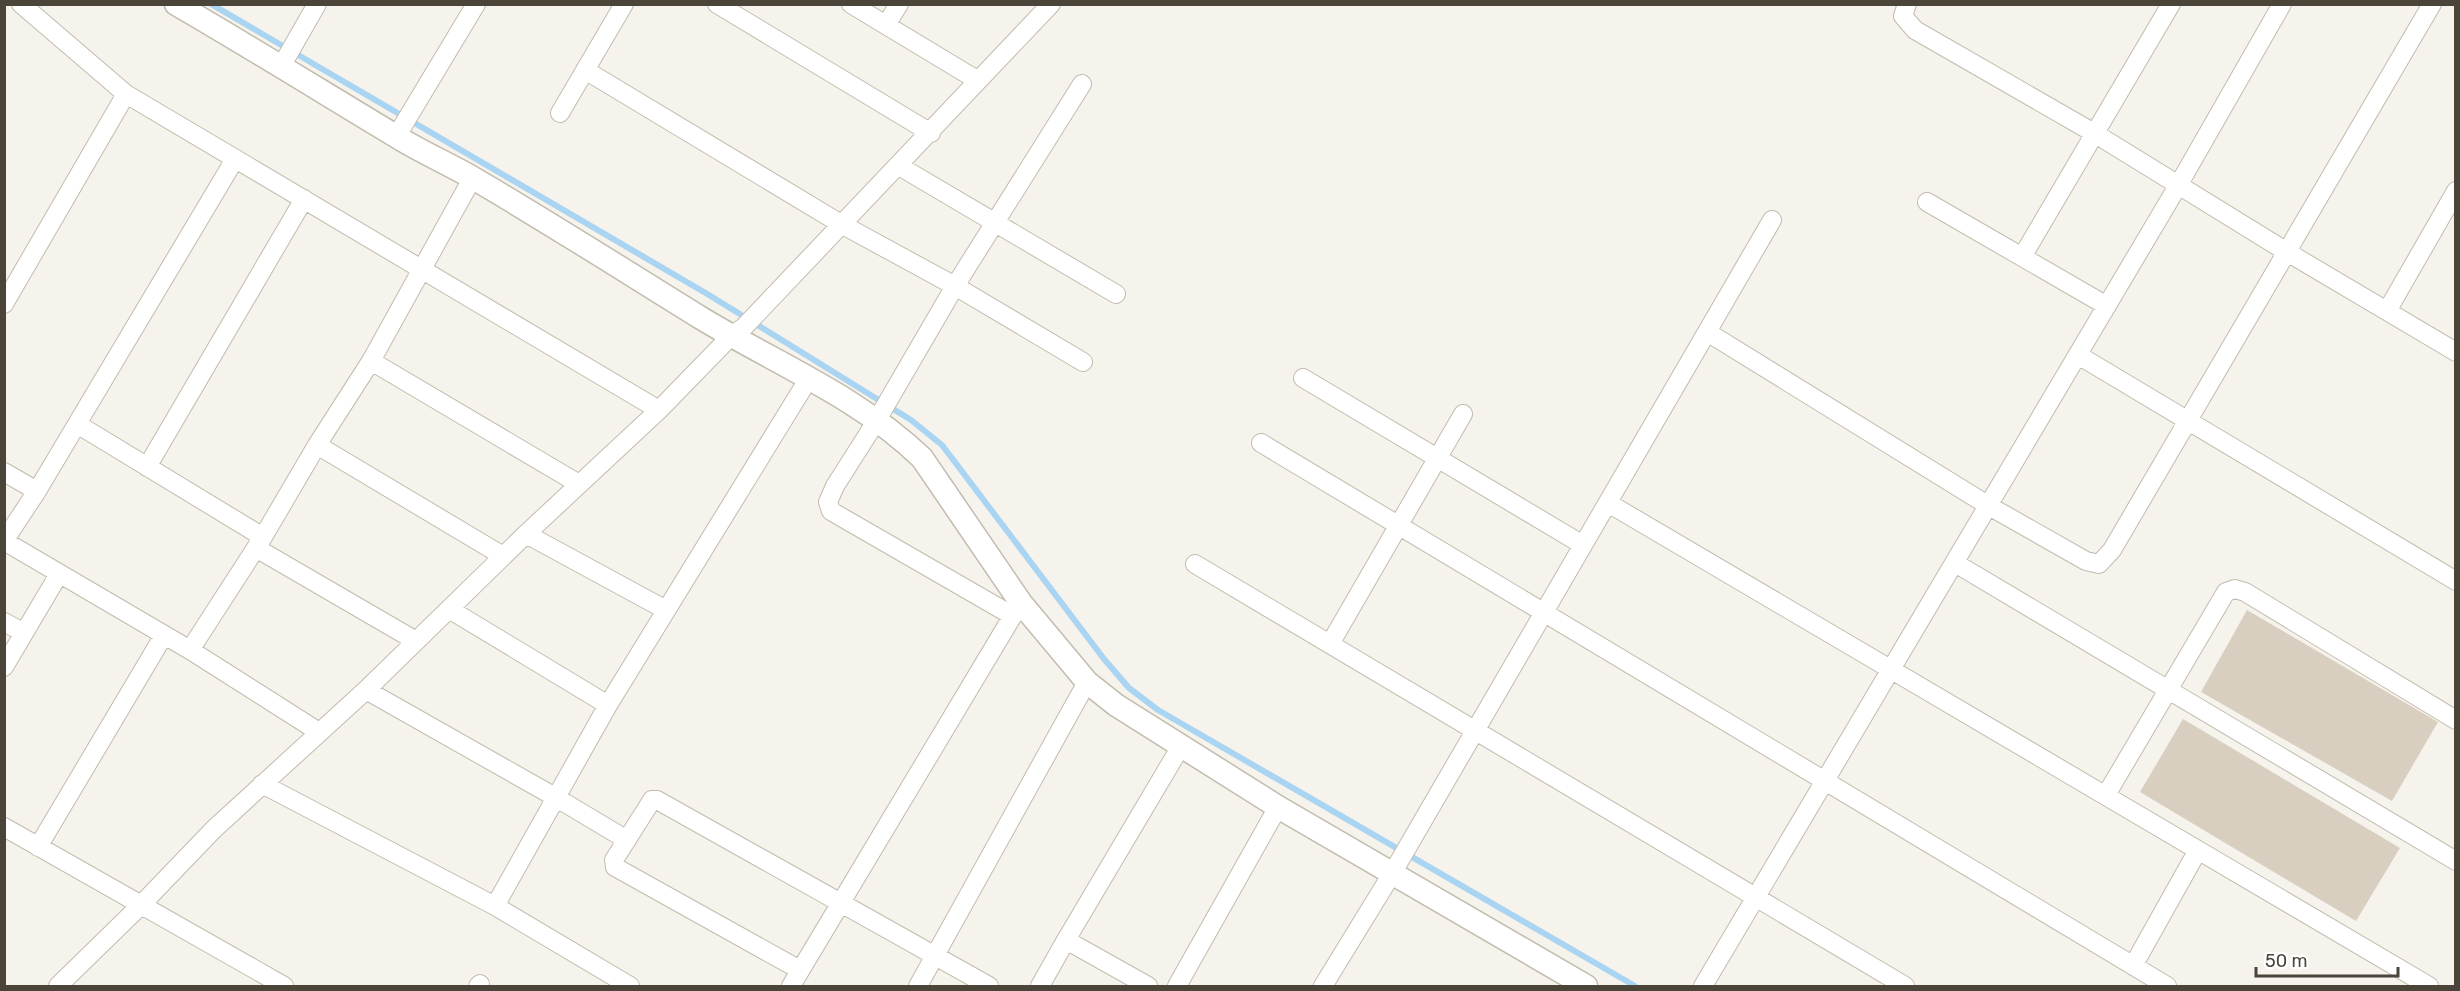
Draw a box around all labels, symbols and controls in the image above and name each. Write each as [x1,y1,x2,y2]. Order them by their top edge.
scale bar [2256,940,2398,978]
text: 50 m [2265,950,2308,972]

